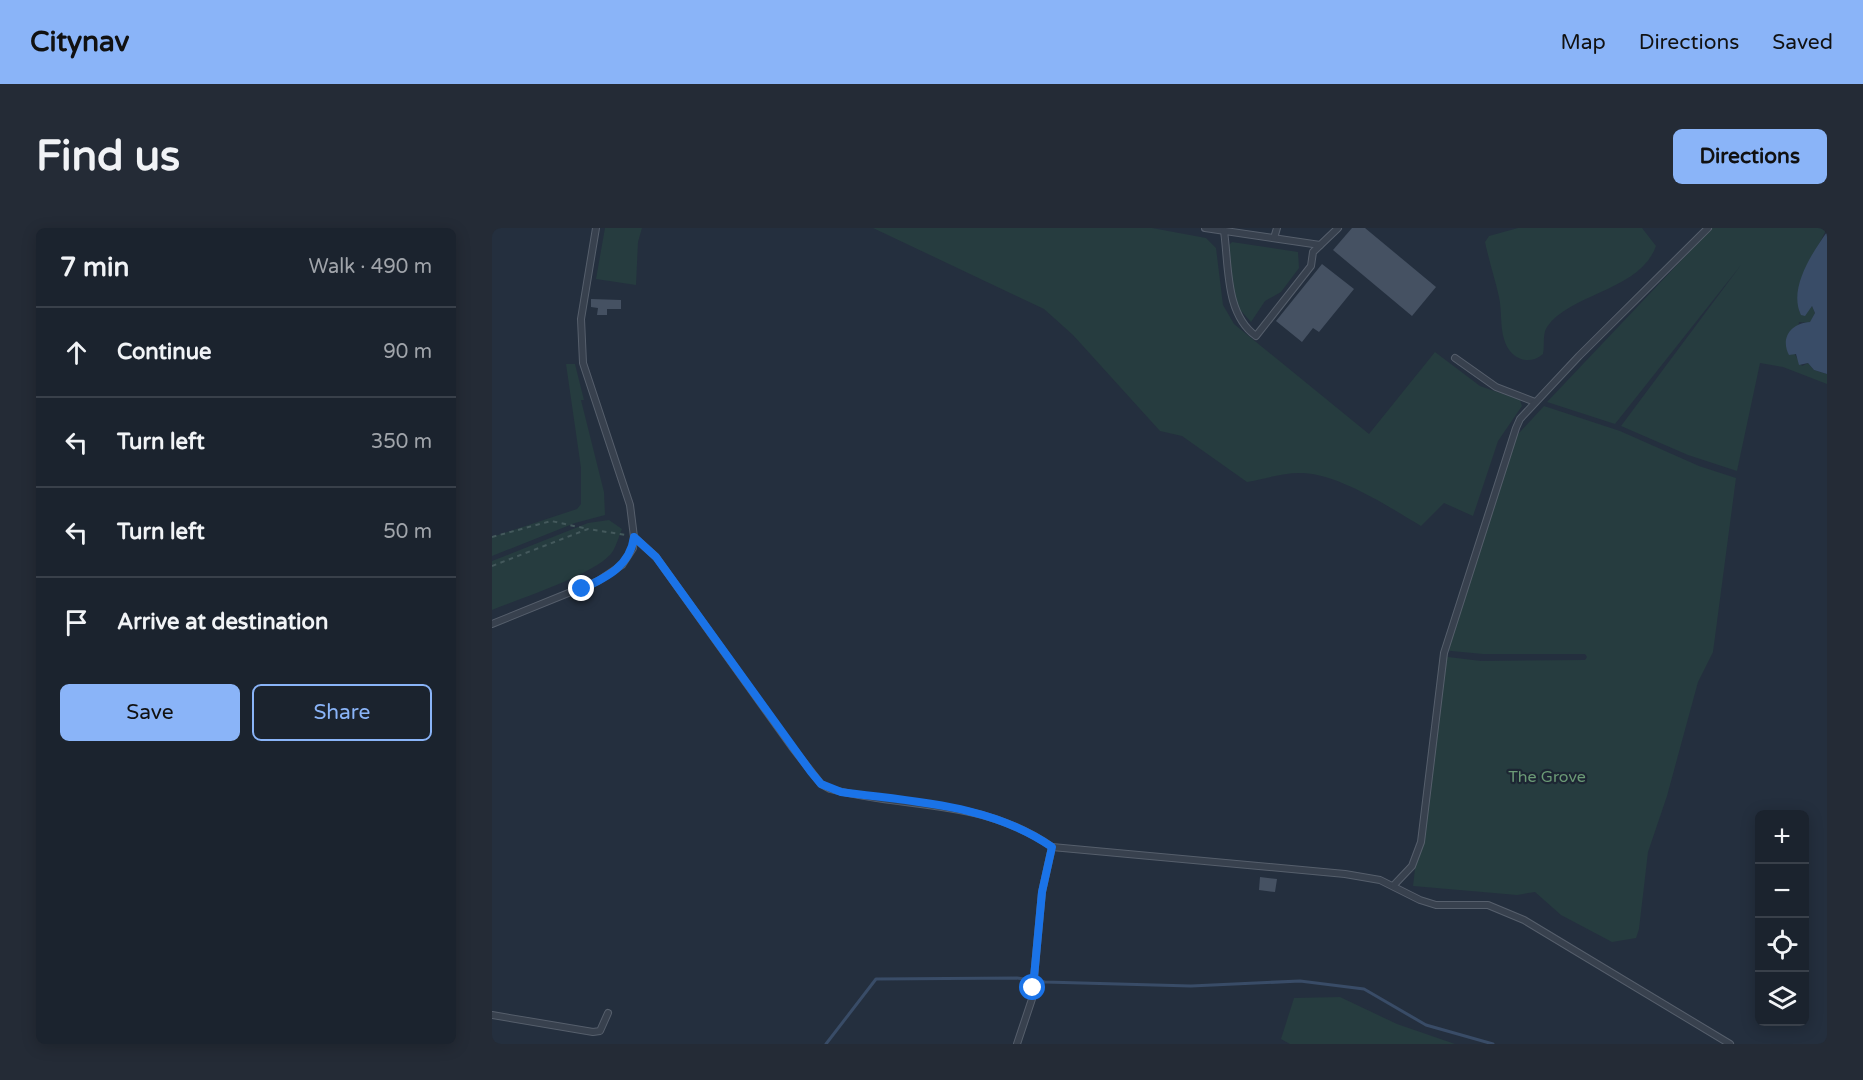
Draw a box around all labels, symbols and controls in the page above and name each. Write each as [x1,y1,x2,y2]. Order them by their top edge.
text: Citynav [30,25,129,59]
text: Map [1560,30,1606,55]
text: Directions [1639,30,1739,55]
text: Saved [1772,30,1833,55]
button: Directions [1673,129,1827,184]
text: Find us [36,131,180,182]
text: 7 min [60,252,129,283]
text: Walk · 490 m [309,255,432,279]
icon: ahead [60,336,93,369]
text: Continue [117,339,212,365]
text: 90 m [383,340,432,364]
icon: left [60,426,93,459]
text: Turn left [117,429,205,455]
text: 350 m [371,430,432,454]
icon: left [60,516,93,549]
text: Turn left [117,519,205,545]
text: 50 m [383,520,432,544]
route end [568,575,594,601]
icon: arrive [60,606,93,639]
text: Arrive at destination [117,609,328,635]
button: Save [60,684,240,741]
button: Share [252,684,432,741]
park label: The Grove [1508,767,1586,787]
map controls [1755,810,1809,1026]
button: + [1755,810,1809,864]
button: − [1755,864,1809,918]
button: locate [1755,918,1809,972]
button: layers [1755,972,1809,1026]
route start [1019,974,1045,1000]

